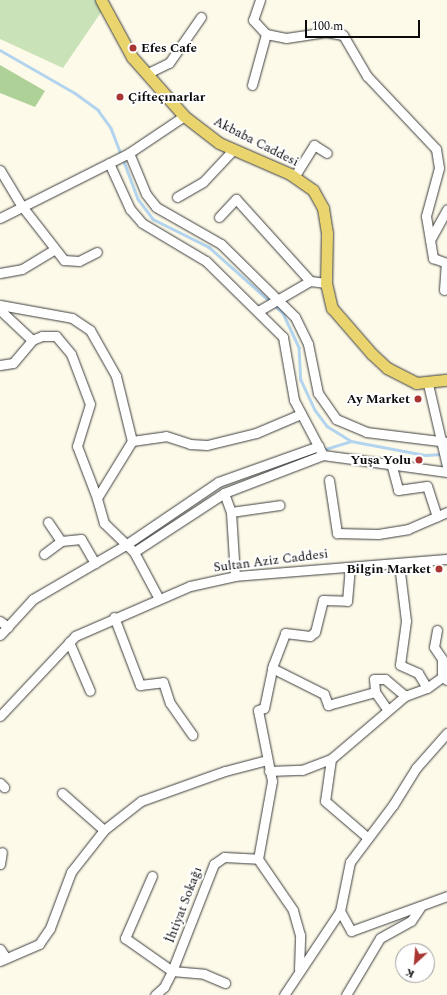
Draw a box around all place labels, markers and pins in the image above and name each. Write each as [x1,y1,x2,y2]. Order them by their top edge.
place label: Efes Cafe [141,40,197,56]
marker: Efes Cafe [128,43,138,53]
place label: Çifteçınarlar [128,89,205,105]
marker: Çifteçınarlar [115,92,125,102]
place label: Ay Market [347,391,410,407]
marker: Ay Market [413,394,423,404]
place label: Yuşa Yolu [350,452,411,468]
marker: Yuşa Yolu [414,455,424,465]
place label: Bilgin Market [346,561,431,577]
marker: Bilgin Market [434,564,444,574]

